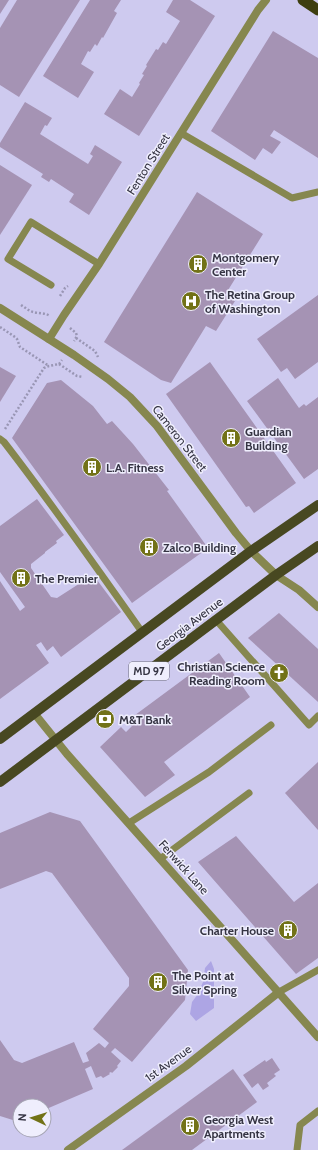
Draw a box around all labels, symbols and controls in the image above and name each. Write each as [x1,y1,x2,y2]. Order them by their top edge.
street label: Fenton Street [123,131,173,197]
place label: Montgomery Center [212,250,280,279]
building icon: Montgomery Center [187,253,209,275]
place label: The Retina Group of Washington [205,287,295,316]
hospital icon: The Retina Group of Washington [180,290,202,312]
street label: Cameron Street [149,402,211,474]
place label: Guardian Building [245,424,292,453]
building icon: Guardian Building [220,427,242,449]
building icon: L.A. Fitness [81,456,103,478]
place label: L.A. Fitness [106,460,164,475]
building icon: Zalco Building [138,536,160,558]
place label: Zalco Building [163,540,236,555]
building icon: The Premier [10,567,32,589]
place label: The Premier [35,571,98,586]
street label: Georgia Avenue [153,594,225,654]
place label: Christian Science Reading Room [177,659,265,688]
road number: MD 97 [129,662,169,680]
church icon: Christian Science Reading Room [268,662,290,684]
bank icon: M&T Bank [94,708,116,730]
place label: M&T Bank [119,712,171,727]
street label: Fenwick Lane [156,837,212,897]
building icon: Charter House [277,919,299,941]
place label: Charter House [200,923,274,938]
place label: The Point at Silver Spring [172,968,237,997]
building icon: The Point at Silver Spring [147,971,169,993]
street label: 1st Avenue [142,1041,194,1085]
north arrow [12,1098,52,1138]
place label: Georgia West Apartments [204,1112,273,1141]
text: N [15,1113,29,1122]
building icon: Georgia West Apartments [179,1115,201,1137]

